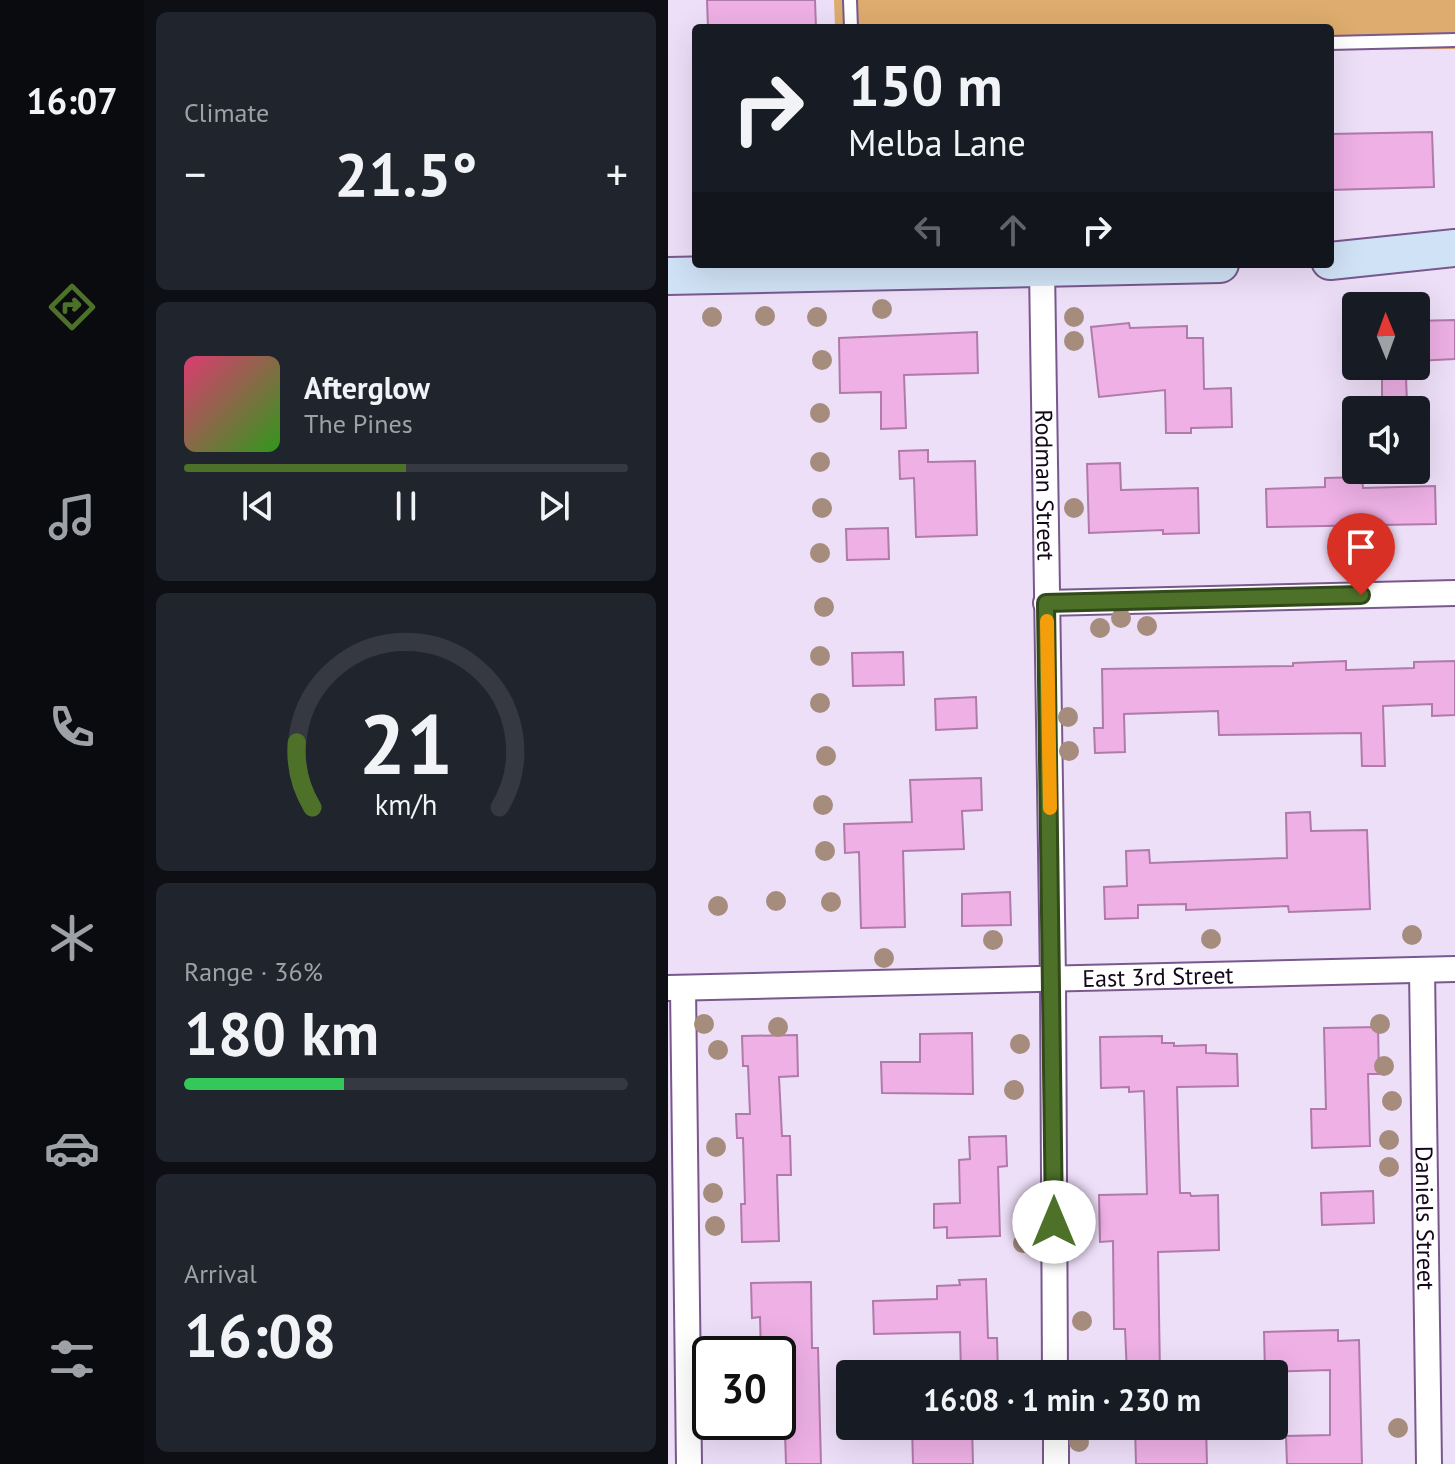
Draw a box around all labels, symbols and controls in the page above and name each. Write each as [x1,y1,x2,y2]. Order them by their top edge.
text: 150 m [848,49,1003,121]
icon: right [716,56,820,160]
text: 16:07 [26,77,118,124]
text: Climate [184,96,269,129]
text: Melba Lane [848,119,1026,166]
text: 21.5° [334,135,478,213]
text: − [184,145,206,202]
text: + [606,145,628,202]
icon: left [907,208,951,252]
icon: ahead [991,208,1035,252]
icon: right [1075,208,1119,252]
icon: directions [44,279,100,335]
north arrow [1342,292,1430,380]
map controls [1342,292,1430,484]
text: Afterglow [304,368,430,407]
button: sound [1342,396,1430,484]
text: The Pines [304,407,413,440]
street label: Rodman Street [1029,409,1062,561]
icon: previous [236,484,280,528]
icon: pause [384,484,428,528]
icon: next [532,484,576,528]
icon: music [44,489,100,545]
pin [1327,513,1395,595]
icon: arrive [1339,525,1383,569]
text: 21 [359,689,453,797]
icon: phone [44,699,100,755]
text: km/h [375,786,437,823]
icon: climate [44,910,100,966]
text: Range · 36% [184,955,323,988]
street label: East 3rd Street [1082,959,1234,993]
text: 180 km [184,994,379,1072]
icon: car [44,1120,100,1176]
street label: Daniels Street [1409,1146,1442,1290]
position arrow [1012,1180,1096,1264]
text: Arrival [184,1257,257,1290]
text: 16:08 [184,1296,336,1374]
icon: filters [44,1331,100,1387]
speed limit sign: 30 [692,1336,796,1440]
text: 16:08 · 1 min · 230 m [923,1380,1201,1419]

